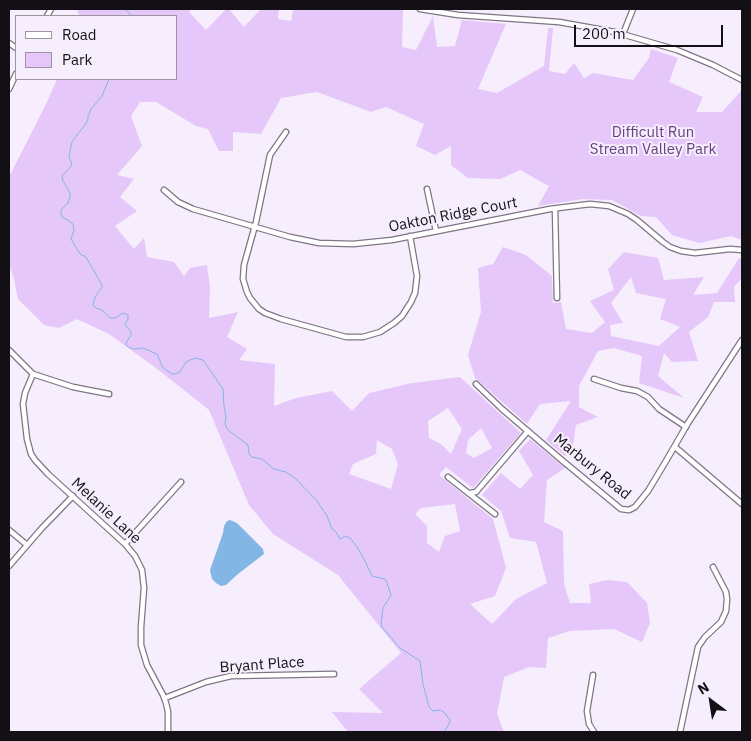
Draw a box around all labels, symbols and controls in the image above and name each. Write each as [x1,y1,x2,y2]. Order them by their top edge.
legend [15,15,178,80]
scale bar [576,15,725,47]
text: 200 m [582,24,626,43]
text: Road [62,25,97,44]
text: Park [62,50,92,69]
park label: Difficult Run Stream Valley Park [590,124,716,159]
street label: Oakton Ridge Court [387,194,519,236]
street label: Marbury Road [550,430,634,504]
street label: Melanie Lane [67,474,145,548]
street label: Bryant Place [219,653,305,677]
north arrow [686,676,736,726]
text: N [694,678,712,698]

